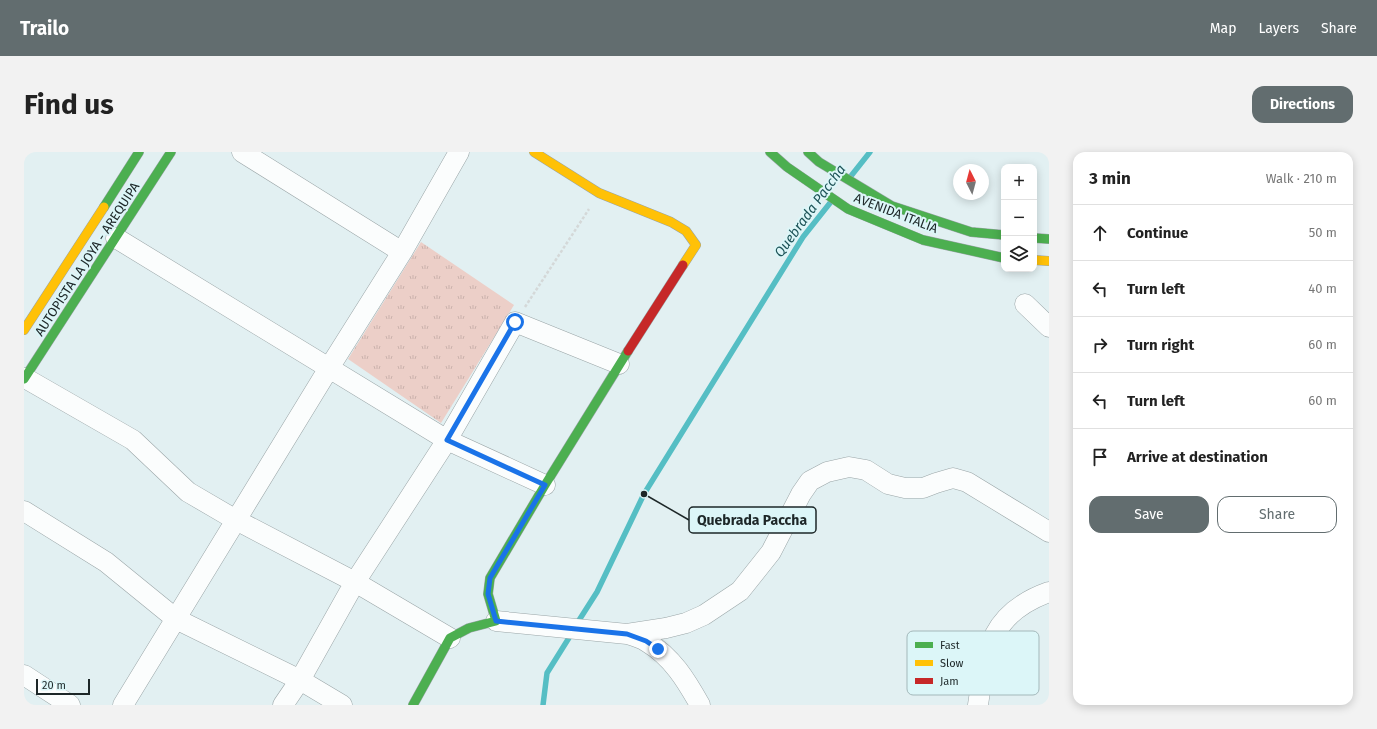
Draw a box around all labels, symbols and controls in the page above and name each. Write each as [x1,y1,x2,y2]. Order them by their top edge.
text: Trailo [20,17,69,40]
text: Map [1210,20,1236,37]
text: Layers [1258,20,1299,37]
text: Share [1321,20,1357,37]
button: Directions [1252,86,1353,123]
text: Find us [24,88,114,121]
water label: Quebrada Paccha [771,161,849,261]
north arrow [953,164,989,200]
map controls [1001,164,1037,272]
button: + [1001,164,1037,200]
text: 3 min [1089,168,1131,189]
text: Walk · 210 m [1266,171,1337,186]
street label: AUTOPISTA LA JOYA - AREQUIPA [32,179,143,339]
street label: AVENIDA ITALIA [852,190,940,236]
button: − [1001,200,1037,236]
icon: ahead [1089,222,1111,244]
text: Continue [1127,224,1188,242]
text: 50 m [1309,225,1337,240]
button: layers [1001,236,1037,272]
icon: left [1089,278,1111,300]
text: Turn left [1127,280,1185,298]
text: 40 m [1308,281,1337,296]
route start [506,313,524,331]
icon: right [1089,334,1111,356]
text: Turn right [1127,336,1194,354]
text: 60 m [1308,337,1337,352]
icon: left [1089,390,1111,412]
text: Turn left [1127,392,1185,410]
text: 60 m [1308,393,1337,408]
icon: arrive [1089,446,1111,468]
text: Arrive at destination [1127,448,1268,466]
button: Save [1089,496,1209,533]
button: Share [1217,496,1337,533]
callout: Quebrada Paccha [689,507,816,533]
text: Quebrada Paccha [697,512,807,529]
legend [907,631,1039,695]
text: Fast [940,639,960,652]
route end [649,640,667,658]
text: Slow [940,657,964,670]
text: Jam [940,675,959,688]
scale bar [36,677,90,696]
text: 20 m [42,679,66,692]

